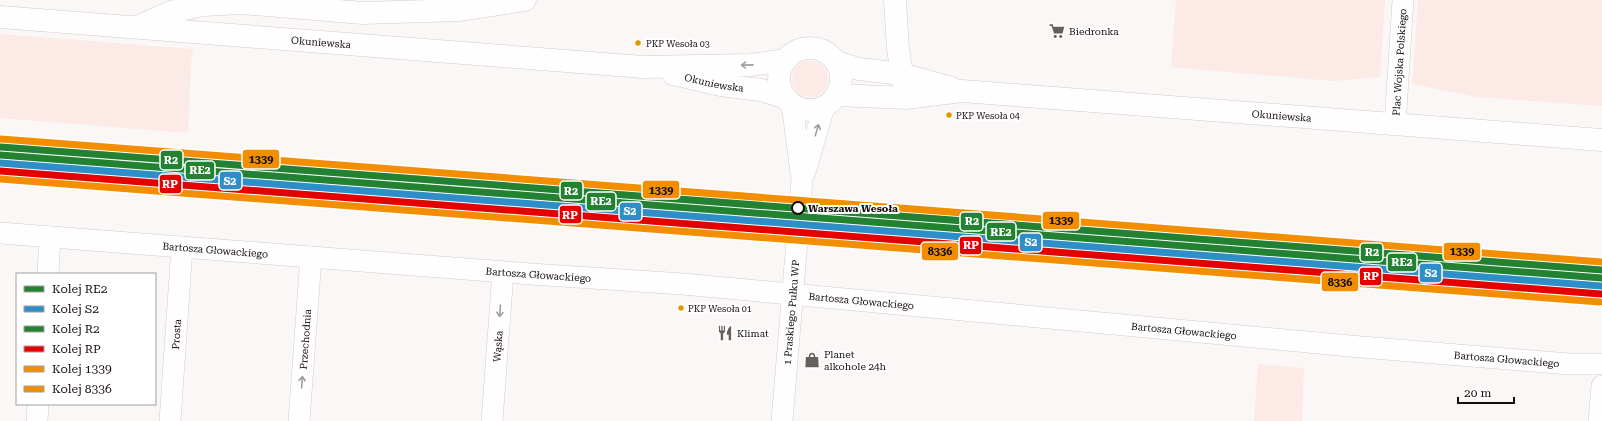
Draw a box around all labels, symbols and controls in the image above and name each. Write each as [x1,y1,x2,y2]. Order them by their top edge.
street label: Plac Wojska Polskiego [1391,8,1408,116]
supermarket icon: Biedronka [1048,22,1066,40]
place label: Biedronka [1069,26,1119,37]
street label: Okuniewska [291,35,352,50]
marker: PKP Wesoła 03 [633,38,643,48]
place label: PKP Wesoła 03 [646,39,710,49]
one-way arrow [741,61,754,69]
street label: Okuniewska [683,72,745,94]
street label: Okuniewska [1251,108,1312,124]
marker: PKP Wesoła 04 [944,110,954,120]
place label: PKP Wesoła 04 [956,111,1020,121]
one-way arrow [813,124,821,136]
line badge: 1339 [242,149,280,169]
line badge: R2 [160,150,183,170]
text: 1339 [249,153,273,166]
text: R2 [164,154,178,167]
line badge: RE2 [185,161,215,180]
text: RE2 [189,164,211,177]
line badge: S2 [219,171,242,190]
line badge: RP [159,174,182,194]
text: S2 [223,175,237,188]
text: RP [162,178,178,191]
line badge: 1339 [642,180,680,199]
line badge: R2 [560,181,583,200]
text: 1339 [649,184,673,197]
text: R2 [564,185,578,198]
line badge: RE2 [586,192,616,211]
text: RE2 [590,195,612,208]
marker: Warszawa Wesoła [791,201,805,215]
line badge: S2 [619,202,642,221]
place label: Warszawa Wesoła [808,203,898,214]
line badge: RP [559,205,582,224]
text: S2 [623,205,637,218]
text: RP [562,209,578,222]
line badge: 1339 [1042,211,1080,230]
line badge: R2 [960,212,983,231]
text: 1339 [1049,214,1073,227]
text: R2 [965,215,979,228]
line badge: RE2 [986,222,1016,241]
text: RE2 [990,226,1012,239]
line badge: S2 [1019,233,1042,252]
line badge: RP [959,236,982,255]
text: S2 [1024,236,1038,249]
text: RP [963,239,979,252]
street label: Bartosza Głowackiego [162,241,269,260]
line badge: 8336 [921,242,959,261]
line badge: 1339 [1443,242,1481,261]
line badge: R2 [1360,243,1383,262]
text: 8336 [928,245,952,258]
text: 1339 [1450,245,1474,258]
text: R2 [1365,246,1379,259]
line badge: RE2 [1387,253,1417,272]
text: RE2 [1391,256,1413,269]
street label: 1 Praskiego Pułku WP [782,259,801,365]
line badge: S2 [1419,263,1442,283]
street label: Bartosza Głowackiego [485,266,592,284]
line badge: RP [1359,267,1382,286]
text: S2 [1424,267,1438,280]
text: RP [1363,270,1379,283]
line badge: 8336 [1321,272,1359,292]
legend [16,273,156,405]
text: 8336 [1328,276,1352,289]
text: Kolej RE2 [52,282,108,296]
street label: Bartosza Głowackiego [808,291,915,311]
text: Kolej S2 [52,302,99,316]
marker: PKP Wesoła 01 [676,303,686,313]
one-way arrow [497,304,504,317]
place label: PKP Wesoła 01 [688,304,752,314]
street label: Przechodnia [298,308,313,370]
street label: Prosta [170,318,183,350]
street label: Bartosza Głowackiego [1131,321,1237,341]
text: Kolej R2 [52,322,100,336]
restaurant icon: Klimat [716,324,734,342]
place label: Klimat [737,328,769,339]
street label: Wąska [491,330,505,362]
text: Kolej RP [52,342,101,356]
place label: Planet alkohole 24h [824,349,887,372]
street label: Bartosza Głowackiego [1453,350,1560,369]
shop icon: Planet alkohole 24h [803,351,821,369]
text: Kolej 1339 [52,362,112,376]
one-way arrow [298,376,305,389]
scale bar [1458,379,1514,405]
text: Kolej 8336 [52,382,112,396]
text: 20 m [1464,386,1491,400]

